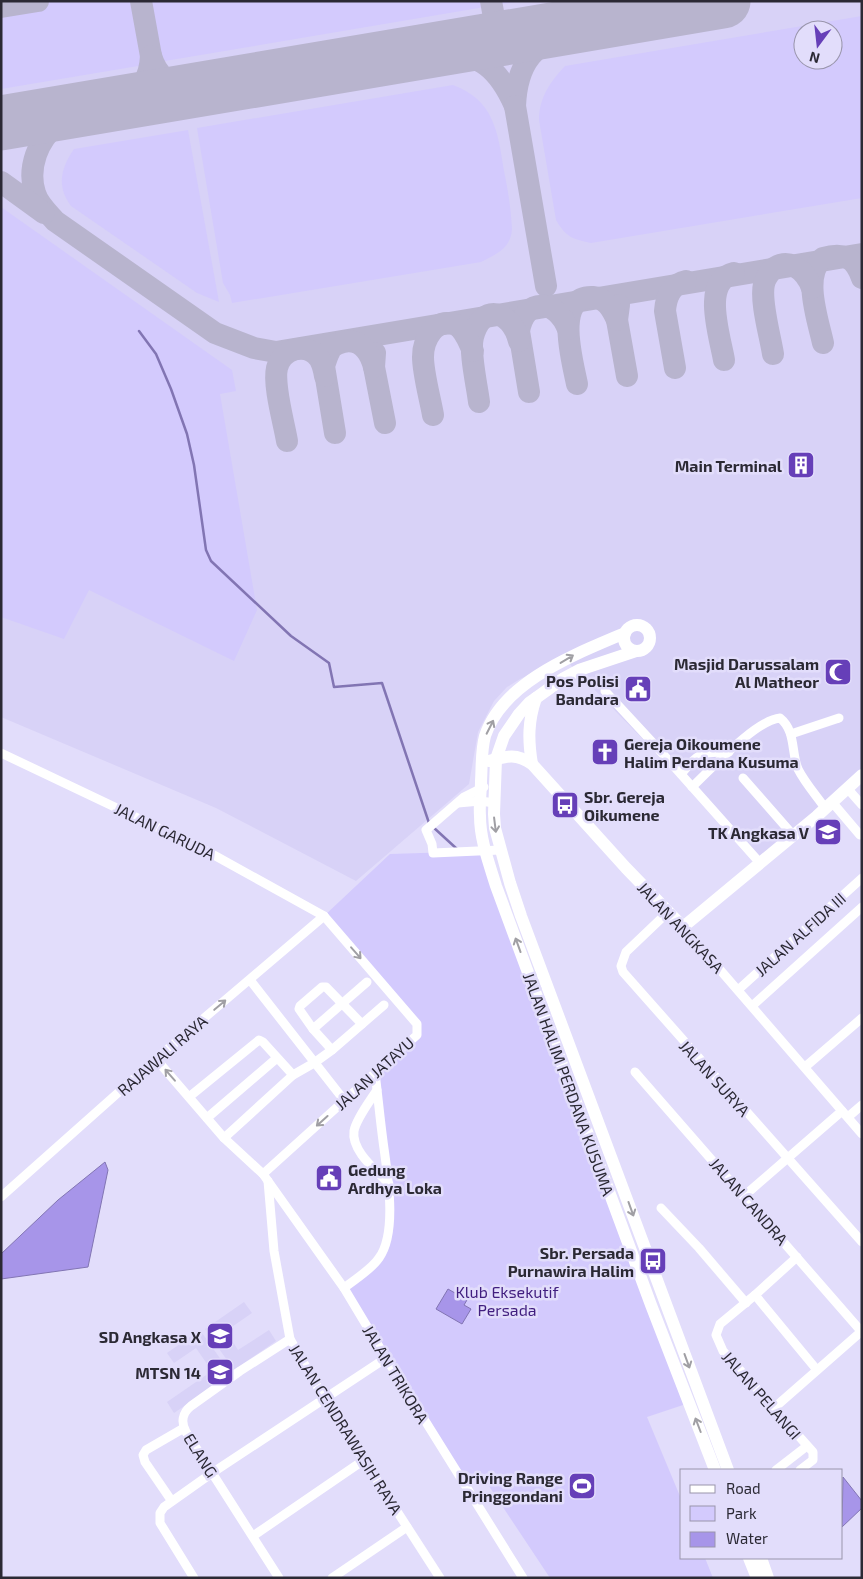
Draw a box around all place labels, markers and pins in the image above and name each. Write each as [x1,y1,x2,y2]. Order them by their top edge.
building icon: Main Terminal [786,450,816,480]
place label: Main Terminal [675,456,783,475]
place label: Masjid Darussalam Al Matheor [674,654,819,691]
mosque icon: Masjid Darussalam Al Matheor [823,657,853,687]
place label: Pos Polisi Bandara [546,671,619,708]
public building icon: Pos Polisi Bandara [623,674,653,704]
place label: Gereja Oikoumene Halim Perdana Kusuma [624,734,799,771]
church icon: Gereja Oikoumene Halim Perdana Kusuma [590,737,620,767]
place label: Sbr. Gereja Oikumene [584,787,665,824]
bus stop icon: Sbr. Gereja Oikumene [550,790,580,820]
school or university icon: TK Angkasa V [813,817,843,847]
place label: TK Angkasa V [708,823,810,842]
place label: Gedung Ardhya Loka [348,1160,442,1198]
public building icon: Gedung Ardhya Loka [314,1163,344,1193]
place label: Sbr. Persada Purnawira Halim [508,1243,634,1280]
bus stop icon: Sbr. Persada Purnawira Halim [638,1246,668,1276]
school or university icon: SD Angkasa X [205,1321,235,1351]
place label: SD Angkasa X [99,1327,202,1346]
school or university icon: MTSN 14 [205,1357,235,1387]
place label: MTSN 14 [135,1363,201,1382]
place label: Driving Range Pringgondani [458,1468,563,1505]
sports icon: Driving Range Pringgondani [567,1471,597,1501]

